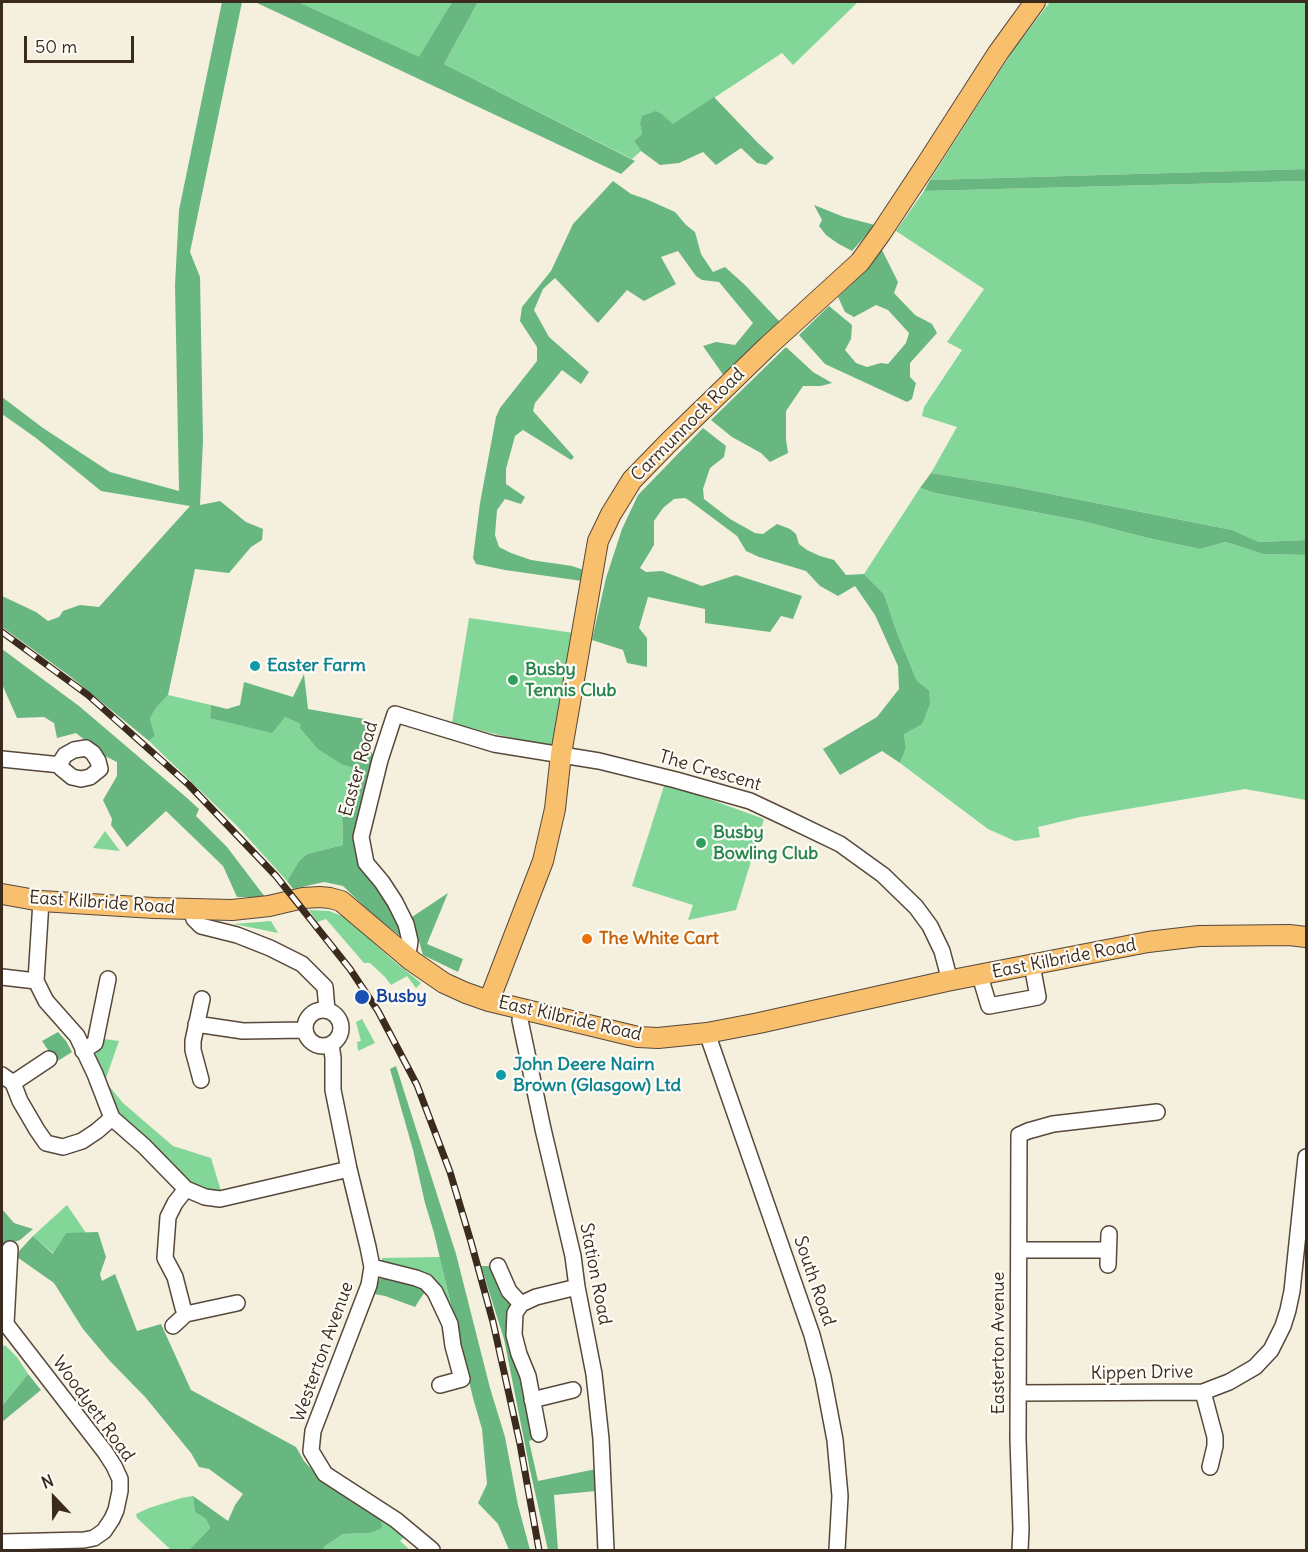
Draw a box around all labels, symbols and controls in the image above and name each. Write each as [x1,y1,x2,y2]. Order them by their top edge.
scale bar [27,24,136,62]
text: 50 m [35,35,77,58]
street label: Carmunnock Road [627,364,749,486]
place label: Easter Farm [267,655,366,677]
marker: Easter Farm [248,659,262,673]
place label: Busby Tennis Club [525,659,617,702]
marker: Busby Tennis Club [506,673,520,687]
street label: Easter Road [335,719,383,819]
street label: The Crescent [657,746,763,796]
place label: Busby Bowling Club [713,822,818,864]
marker: Busby Bowling Club [694,836,708,850]
street label: East Kilbride Road [28,887,176,919]
place label: The White Cart [599,928,719,950]
marker: The White Cart [580,932,594,946]
street label: East Kilbride Road [990,934,1138,984]
place label: Busby [376,986,427,1008]
marker: Busby [353,988,371,1006]
street label: East Kilbride Road [496,992,644,1046]
place label: John Deere Nairn Brown (Glasgow) Ltd [513,1054,681,1096]
marker: John Deere Nairn Brown (Glasgow) Ltd [494,1068,508,1082]
street label: Station Road [575,1221,615,1327]
street label: South Road [789,1233,839,1329]
street label: Easterton Avenue [988,1272,1010,1414]
street label: Westerton Avenue [288,1279,358,1425]
street label: Woodyett Road [47,1352,139,1466]
street label: Kippen Drive [1090,1361,1194,1385]
north arrow [24,1468,84,1528]
text: N [38,1470,56,1493]

